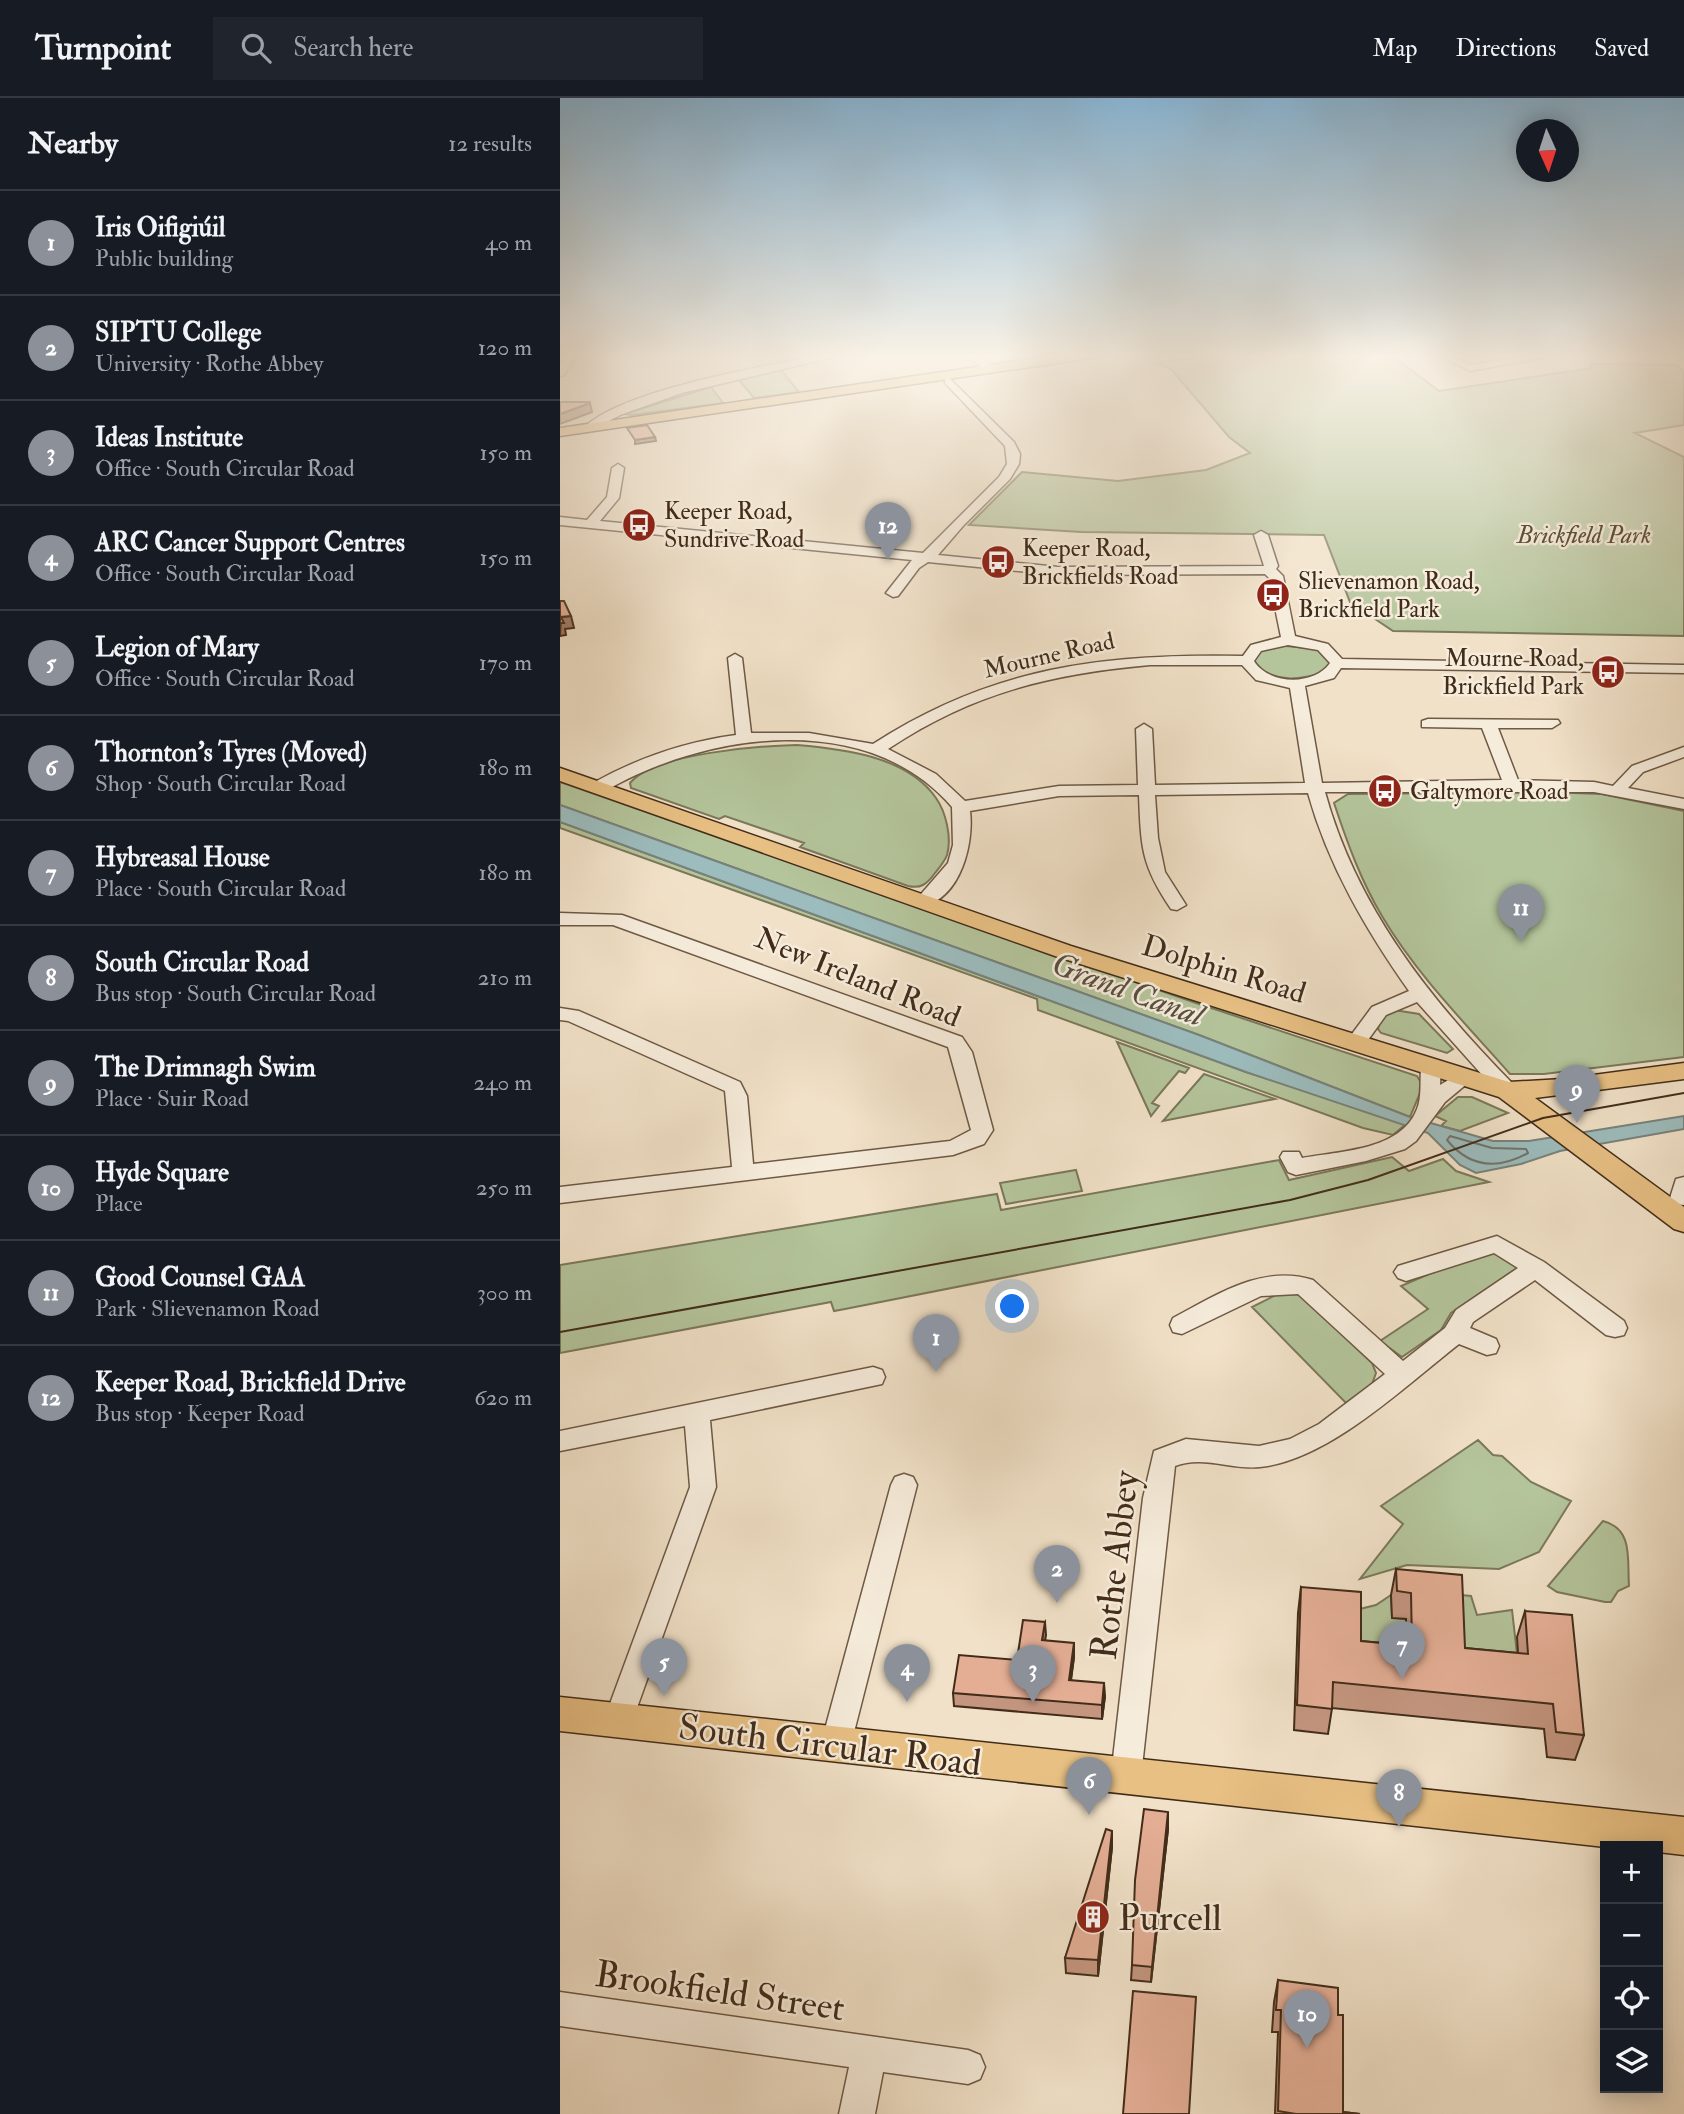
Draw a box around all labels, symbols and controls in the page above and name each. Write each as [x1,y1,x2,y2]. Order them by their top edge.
search box [213,17,703,80]
text: Turnpoint [35,28,171,69]
icon: search [237,29,275,67]
text: Search here [293,32,413,64]
text: Map [1372,33,1417,64]
text: Directions [1455,33,1556,64]
text: Saved [1594,33,1649,64]
north arrow [1516,119,1579,182]
text: Nearby [28,125,118,162]
text: 12 results [448,129,532,158]
text: Iris Oifigiúil [95,212,226,244]
text: 1 [47,228,55,257]
text: 40 m [485,228,532,257]
text: Public building [95,244,233,273]
text: SIPTU College [95,317,261,349]
text: 2 [45,333,57,362]
text: 120 m [478,333,532,362]
text: University · Rothe Abbey [95,349,323,378]
text: Ideas Institute [95,422,243,454]
text: 3 [47,438,55,467]
text: 150 m [479,438,532,467]
text: Office · South Circular Road [95,454,355,483]
place label: Keeper Road, Sundrive Road [664,496,805,555]
pin: 12 [865,502,911,560]
bus stop icon: Keeper Road, Sundrive Road [620,506,658,544]
park label: Brickfield Park [1516,520,1651,551]
text: ARC Cancer Support Centres [95,527,405,559]
place label: Keeper Road, Brickfields Road [1022,533,1179,592]
text: 4 [45,543,57,572]
text: 150 m [479,543,532,572]
bus stop icon: Keeper Road, Brickfields Road [979,543,1017,581]
text: Office · South Circular Road [95,559,355,588]
place label: Slievenamon Road, Brickfield Park [1298,566,1480,625]
bus stop icon: Slievenamon Road, Brickfield Park [1254,576,1292,614]
street label: Mourne Road [981,625,1118,686]
text: Legion of Mary [95,632,259,664]
place label: Mourne Road, Brickfield Park [1442,643,1584,702]
text: 5 [46,648,56,677]
text: 170 m [479,648,532,677]
bus stop icon: Mourne Road, Brickfield Park [1589,653,1627,691]
text: Office · South Circular Road [95,664,355,693]
text: Thornton's Tyres (Moved) [95,737,367,769]
text: 6 [45,753,57,782]
text: 180 m [479,753,532,782]
text: Shop · South Circular Road [95,769,346,798]
bus stop icon: Galtymore Road [1366,772,1404,810]
place label: Galtymore Road [1410,776,1569,807]
text: Hybreasal House [95,842,270,874]
text: 7 [46,858,56,887]
text: 180 m [479,858,532,887]
text: Place · South Circular Road [95,874,346,903]
pin: 11 [1498,884,1544,942]
street label: New Ireland Road [750,919,966,1036]
street label: Dolphin Road [1137,927,1311,1012]
water label: Grand Canal [1046,944,1211,1037]
text: South Circular Road [95,947,309,979]
text: 8 [46,963,56,992]
text: 210 m [478,963,532,992]
text: Bus stop · South Circular Road [95,979,376,1008]
text: The Drimnagh Swim [95,1052,316,1084]
pin: 9 [1554,1065,1600,1123]
text: 9 [45,1068,57,1097]
text: 240 m [473,1068,532,1097]
text: Place · Suir Road [95,1084,249,1113]
text: Hyde Square [95,1157,229,1189]
text: 10 [41,1173,61,1202]
text: 250 m [476,1173,532,1202]
text: Place [95,1189,143,1218]
text: Good Counsel GAA [95,1262,305,1294]
text: 11 [43,1278,59,1307]
text: 300 m [477,1278,532,1307]
your location [995,1289,1029,1323]
text: Park · Slievenamon Road [95,1294,320,1323]
pin: 1 [913,1314,959,1372]
text: Keeper Road, Brickfield Drive [95,1367,406,1399]
text: 12 [41,1383,61,1412]
text: 620 m [474,1383,532,1412]
text: Bus stop · Keeper Road [95,1399,305,1428]
street label: Rothe Abbey [1081,1467,1150,1662]
pin: 2 [1034,1545,1080,1603]
pin: 7 [1379,1621,1425,1679]
pin: 5 [641,1638,687,1696]
pin: 4 [884,1644,930,1702]
pin: 3 [1010,1645,1056,1703]
street label: South Circular Road [676,1704,984,1787]
pin: 6 [1066,1757,1112,1815]
pin: 8 [1376,1769,1422,1827]
map controls [1600,1841,1663,2093]
button: + [1600,1841,1663,1904]
place label: Purcell [1118,1895,1222,1942]
building icon: Purcell [1074,1898,1112,1936]
button: − [1600,1904,1663,1967]
street label: Brookfield Street [592,1951,847,2032]
button: locate [1600,1967,1663,2030]
pin: 10 [1284,1990,1330,2048]
button: layers [1600,2030,1663,2093]

